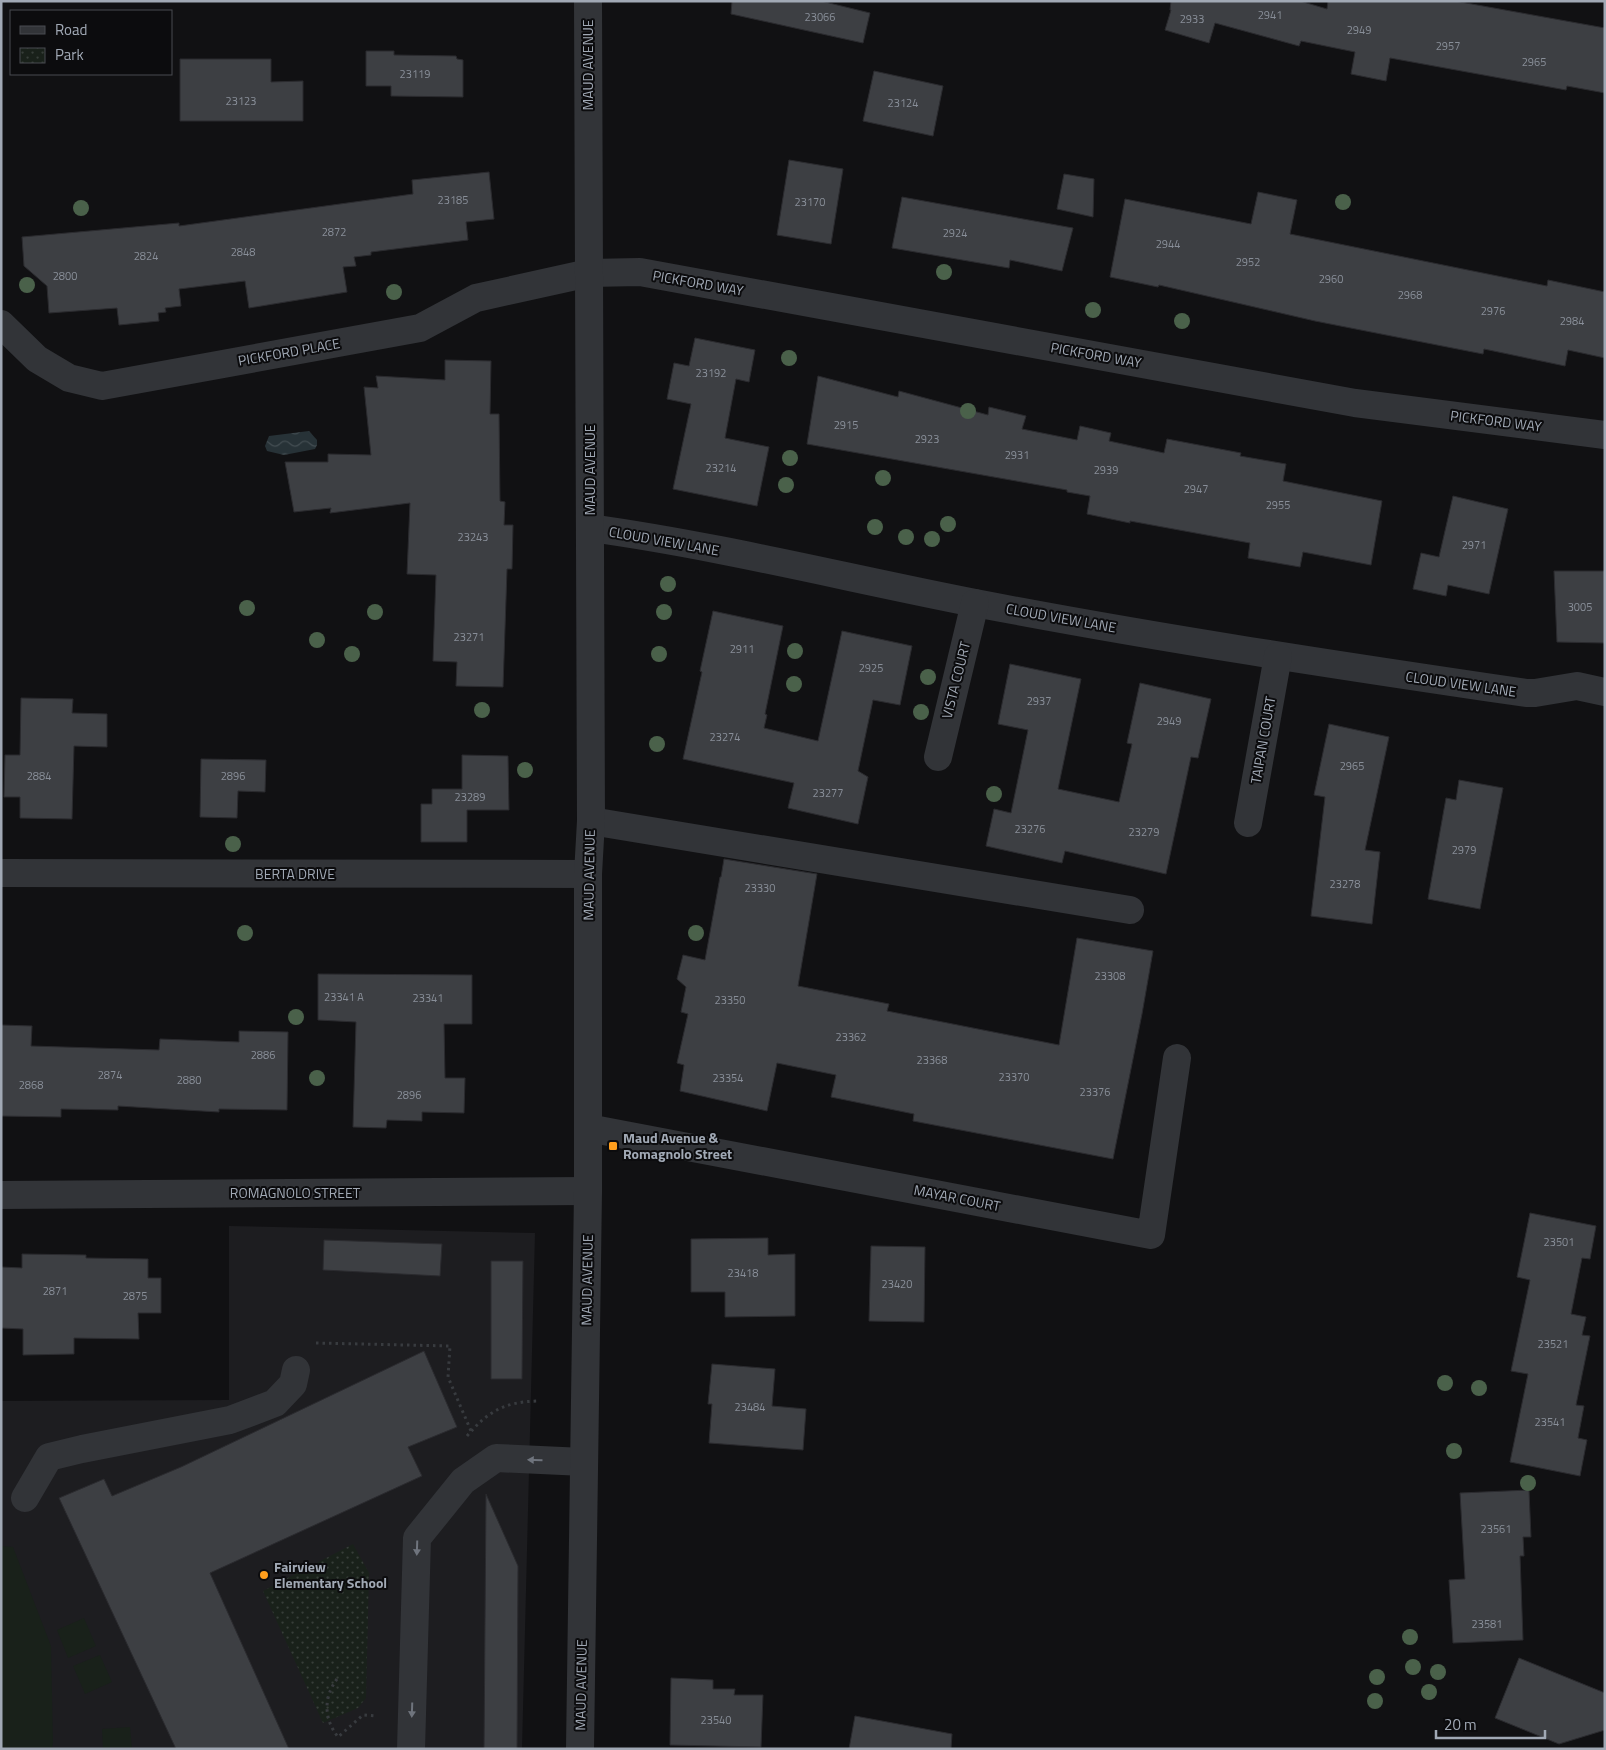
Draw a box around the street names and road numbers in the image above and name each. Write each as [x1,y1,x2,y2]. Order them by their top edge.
street label: MAUD AVENUE [577,19,598,111]
street label: PICKFORD WAY [651,264,746,301]
street label: PICKFORD PLACE [236,332,342,371]
street label: PICKFORD WAY [1049,336,1144,373]
street label: PICKFORD WAY [1449,404,1543,437]
street label: MAUD AVENUE [579,424,600,516]
street label: CLOUD VIEW LANE [607,520,721,561]
street label: CLOUD VIEW LANE [1004,597,1118,638]
street label: VISTA COURT [936,638,975,721]
street label: CLOUD VIEW LANE [1404,665,1518,702]
street label: TAIPAN COURT [1244,694,1281,785]
street label: MAUD AVENUE [577,829,600,921]
street label: BERTA DRIVE [255,863,335,884]
street label: MAYAR COURT [912,1179,1003,1216]
street label: ROMAGNOLO STREET [230,1182,361,1203]
street label: MAUD AVENUE [575,1234,598,1326]
street label: MAUD AVENUE [569,1639,592,1731]

